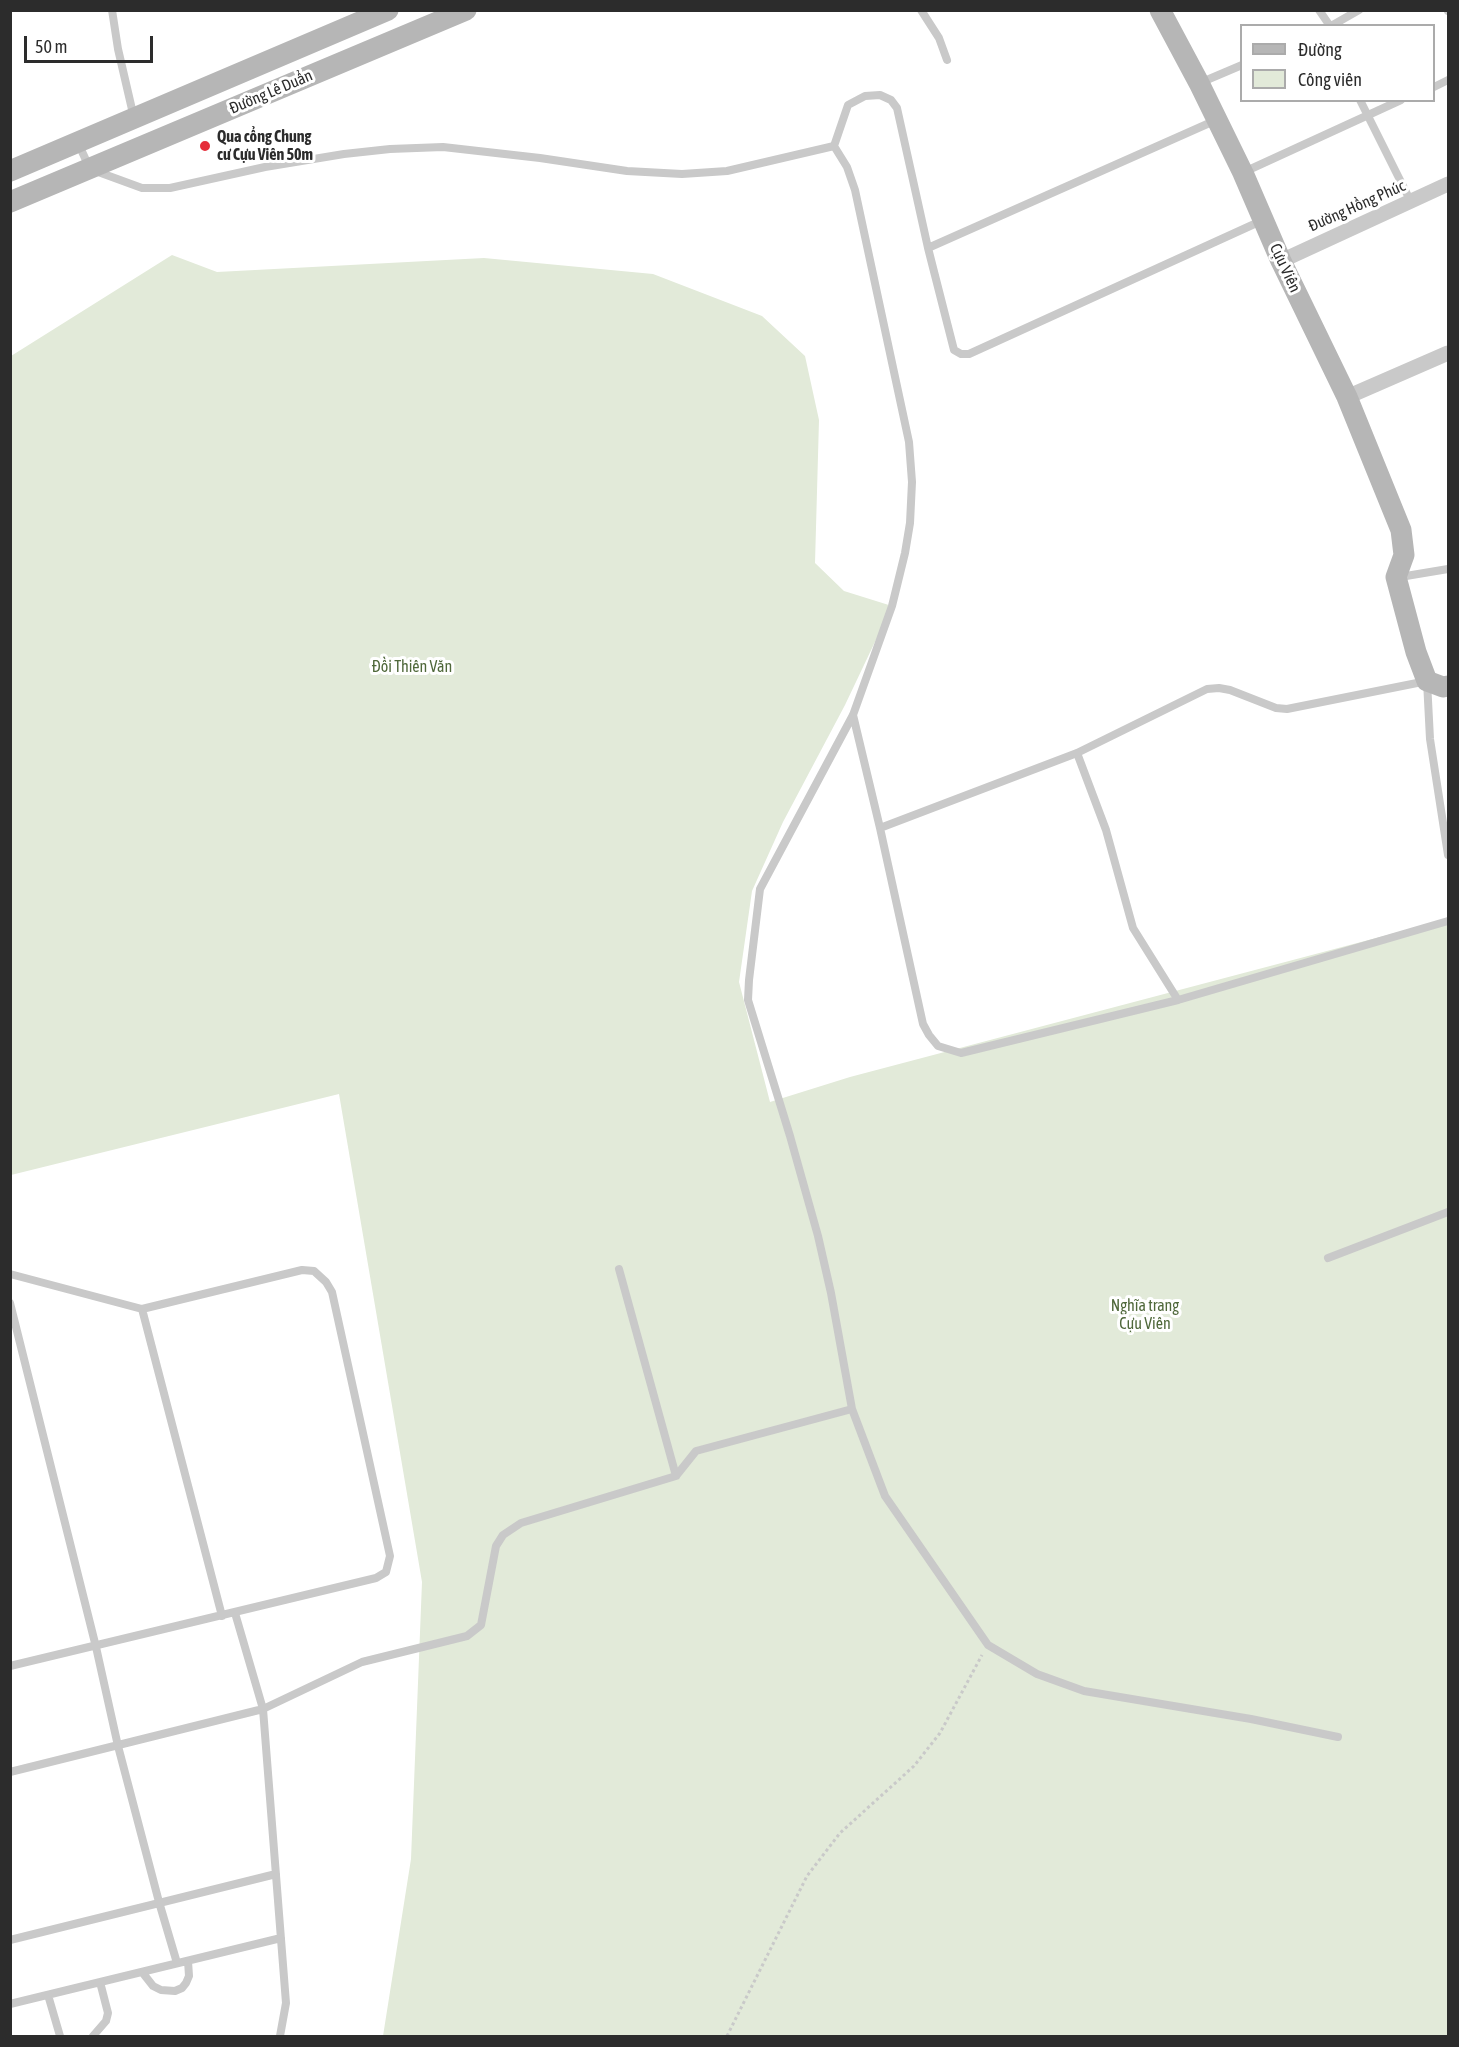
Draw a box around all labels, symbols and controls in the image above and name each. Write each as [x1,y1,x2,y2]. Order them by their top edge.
scale bar [27,24,156,62]
legend [1240,24,1435,102]
text: 50 m [35,36,67,57]
text: Đường [1298,39,1342,60]
street label: Đường Lê Duẩn [226,66,316,118]
text: Công viên [1298,69,1362,90]
place label: Qua cổng Chung cư Cựu Viên 50m [217,127,313,165]
marker: Qua cổng Chung cư Cựu Viên 50m [198,139,212,153]
street label: Đường Hồng Phúc [1306,176,1408,236]
street label: Cựu Viên [1265,241,1305,295]
park label: Đồi Thiên Văn [372,657,452,677]
park label: Nghĩa trang Cựu Viên [1111,1296,1179,1334]

